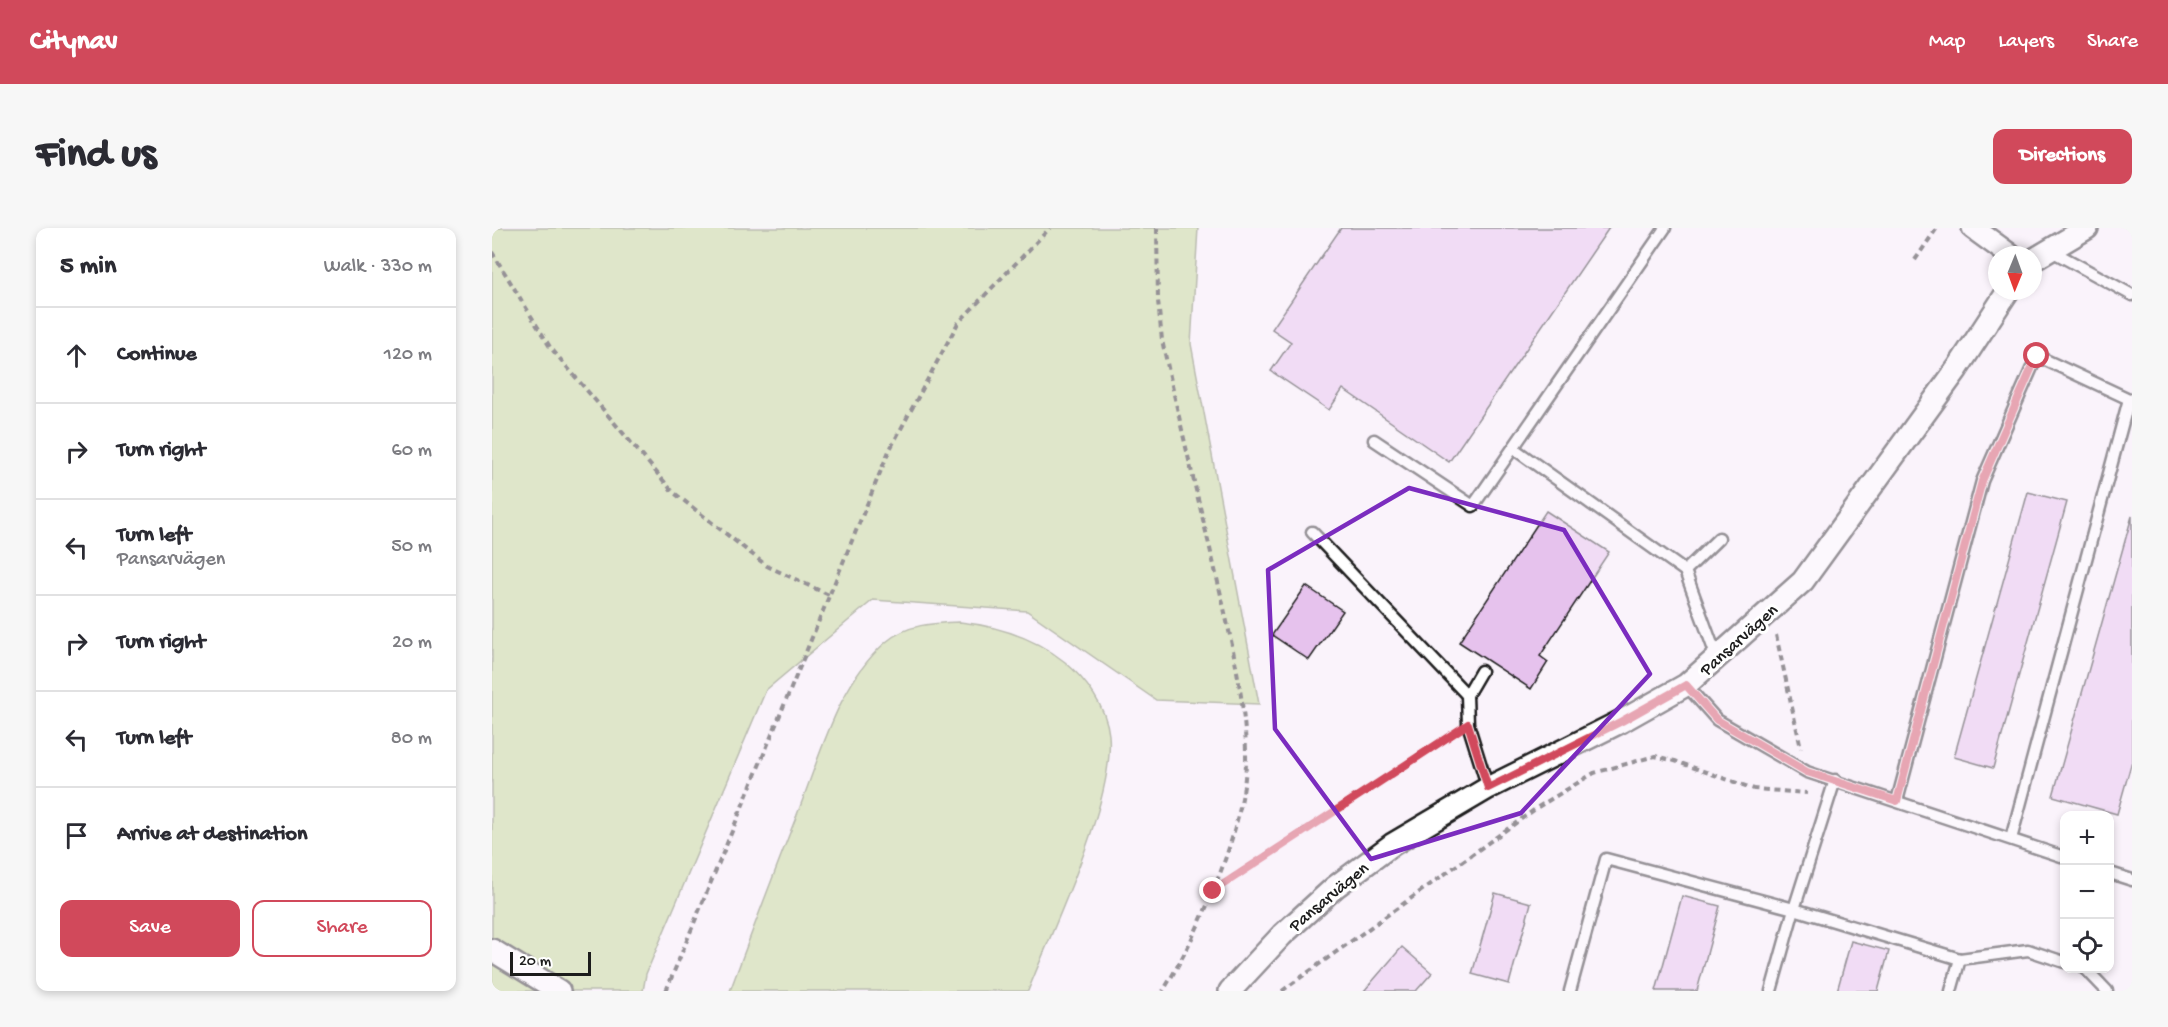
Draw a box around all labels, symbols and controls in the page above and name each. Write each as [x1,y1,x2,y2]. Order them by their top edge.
text: Citynav [30,26,118,59]
text: Map [1929,30,1965,55]
text: Layers [1998,30,2054,55]
text: Share [2087,30,2138,55]
button: Directions [1993,129,2132,184]
text: Find us [36,132,156,181]
north arrow [1988,246,2042,300]
text: 5 min [60,252,116,283]
text: Walk · 330 m [324,256,432,279]
icon: ahead [60,339,93,372]
text: Continue [117,342,197,368]
route start [2023,342,2049,368]
text: 120 m [384,344,432,367]
icon: right [60,435,93,468]
text: Turn right [117,438,205,464]
text: 60 m [392,440,432,463]
text: Turn left [117,523,191,549]
icon: left [60,531,93,564]
text: 50 m [391,536,432,559]
text: Pansarvägen [117,549,225,572]
street label: Pansarvägen [1696,600,1783,682]
icon: right [60,627,93,660]
text: Turn right [117,630,205,656]
text: 20 m [392,632,432,655]
icon: left [60,723,93,756]
text: Turn left [117,726,191,752]
text: 80 m [391,728,432,751]
map controls [2060,811,2114,973]
button: + [2060,811,2114,865]
icon: arrive [60,819,93,852]
text: Arrive at destination [117,822,307,848]
street label: Pansarvägen [1285,858,1374,938]
button: − [2060,865,2114,919]
route end [1199,877,1225,903]
button: Save [60,900,240,957]
button: Share [252,900,432,957]
button: locate [2060,919,2114,973]
scale bar [510,949,591,976]
text: 20 m [519,953,551,972]

